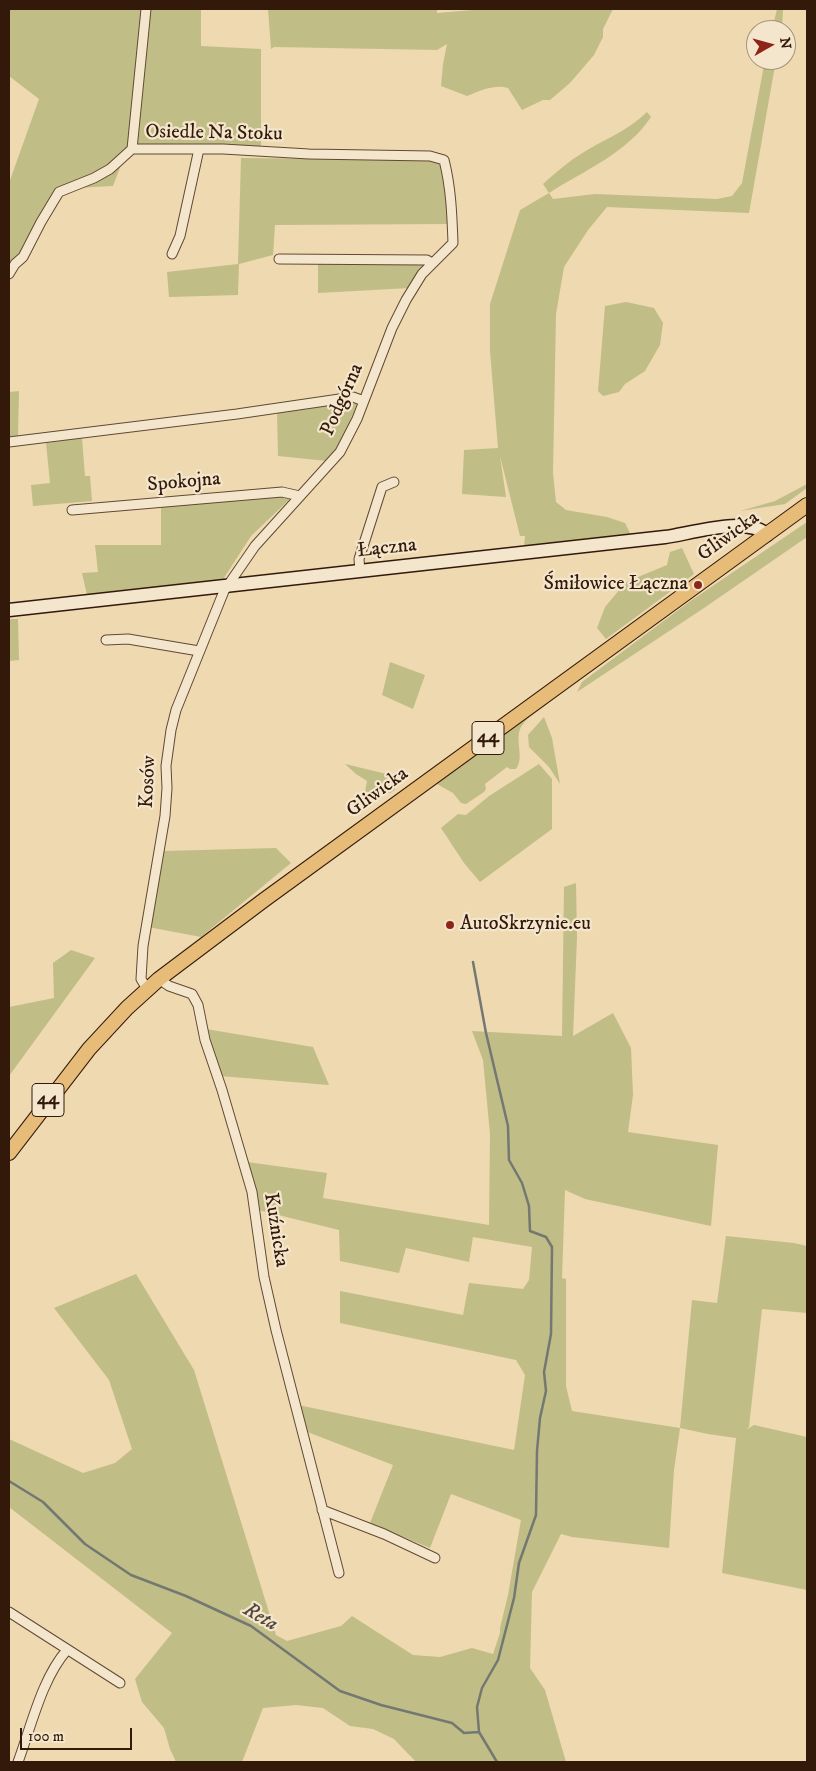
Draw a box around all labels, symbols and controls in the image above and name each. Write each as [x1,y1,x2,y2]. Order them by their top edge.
north arrow [746,20,796,70]
text: N [775,36,795,50]
street label: Osiedle Na Stoku [145,121,283,147]
street label: Podgórna [316,360,370,440]
street label: Spokojna [146,468,222,498]
street label: Gliwicka [694,507,764,567]
street label: Łączna [356,534,418,564]
place label: Śmiłowice Łączna [543,573,688,597]
marker: Śmiłowice Łączna [692,579,704,591]
road number: 44 [472,721,504,754]
street label: Kosów [136,755,162,809]
street label: Gliwicka [343,763,413,823]
place label: AutoSkrzynie.eu [460,913,591,937]
marker: AutoSkrzynie.eu [444,919,456,931]
road number: 44 [32,1084,64,1116]
street label: Kuźnicka [257,1191,293,1269]
water label: Reta [238,1598,282,1638]
scale bar [22,1718,135,1750]
text: 100 m [28,1727,64,1746]

